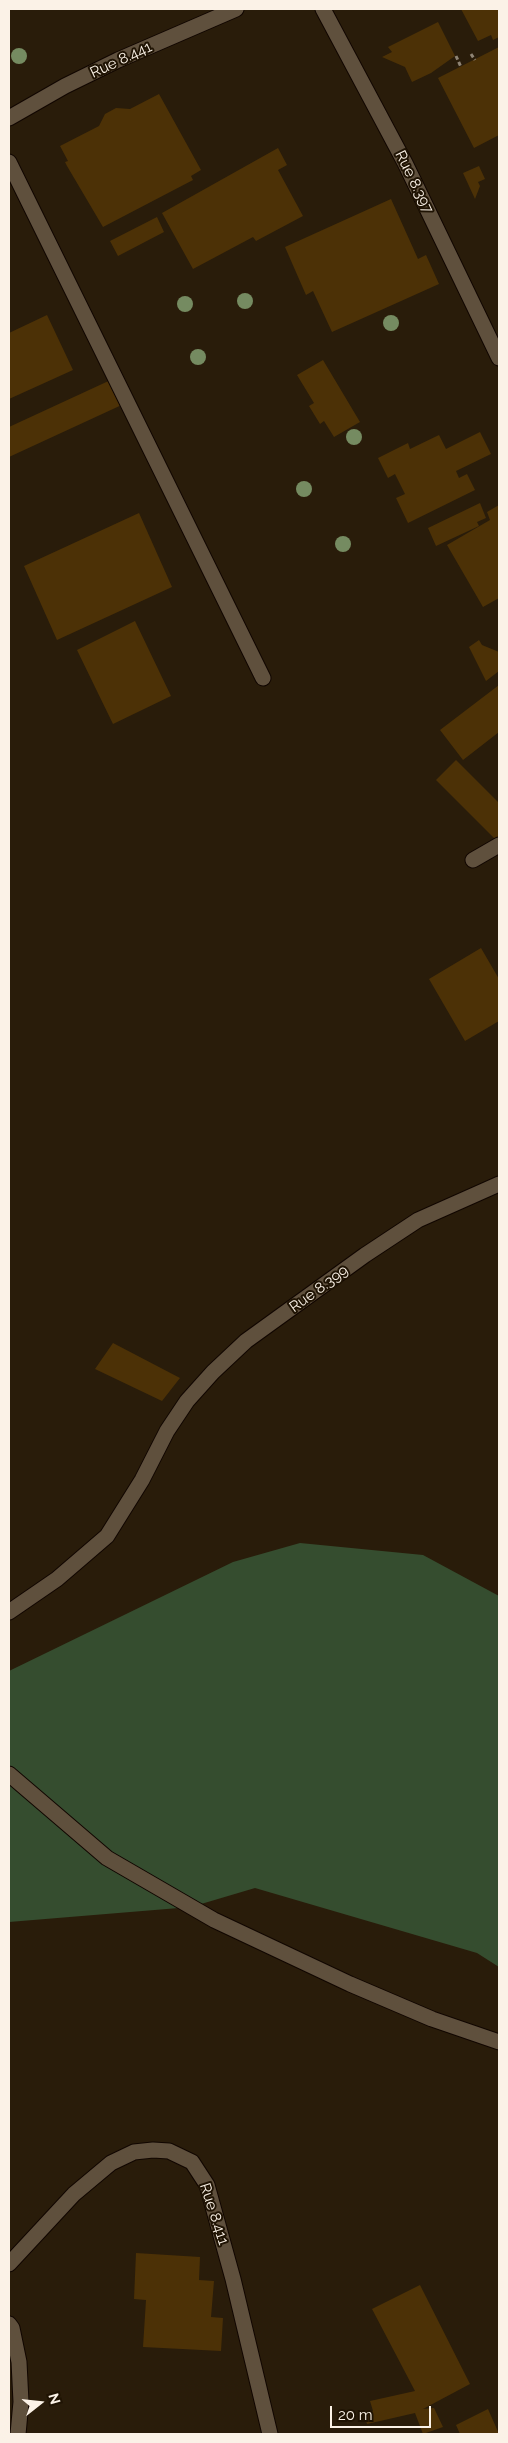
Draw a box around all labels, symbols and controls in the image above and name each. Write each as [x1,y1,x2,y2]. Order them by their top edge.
street label: Rue 8.441 [87,38,155,82]
street label: Rue 8.397 [391,148,437,216]
street label: Rue 8.399 [286,1262,352,1316]
street label: Rue 8.411 [196,2181,232,2247]
north arrow [15,2378,65,2428]
text: N [45,2392,64,2406]
scale bar [333,2396,434,2428]
text: 20 m [338,2406,373,2424]

